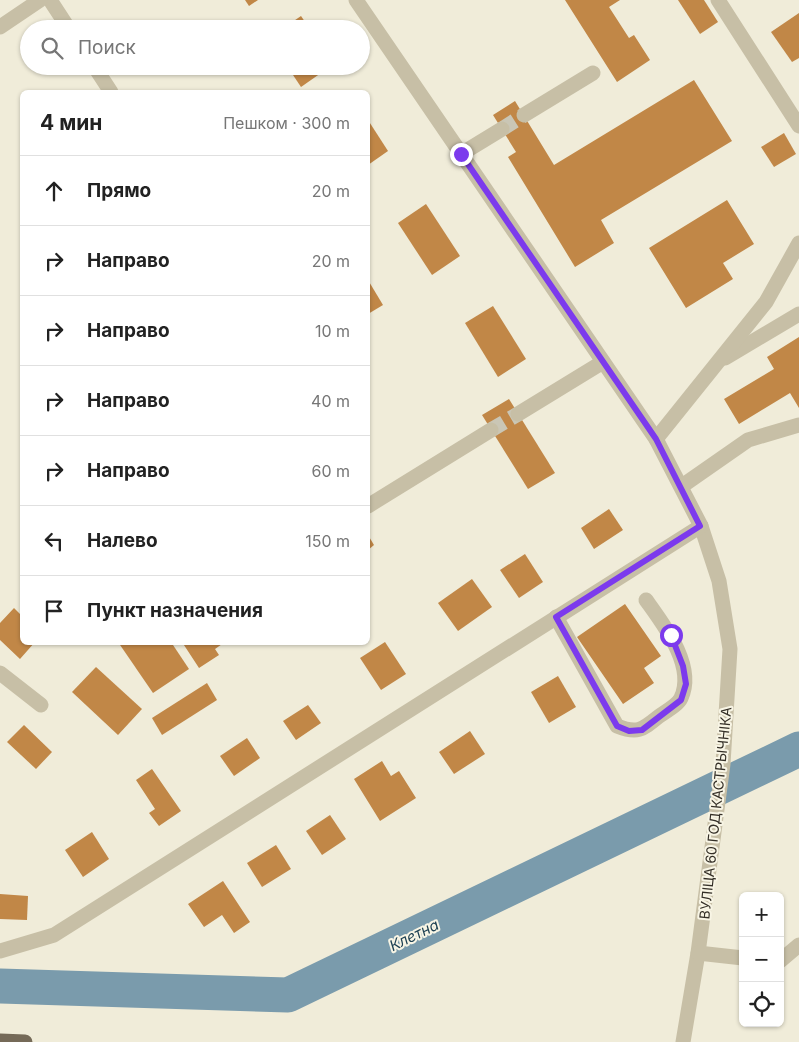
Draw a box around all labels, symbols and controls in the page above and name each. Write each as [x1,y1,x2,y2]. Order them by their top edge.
search box [20,20,370,75]
icon: search [38,34,66,62]
text: Поиск [78,36,136,59]
text: 4 мин [40,110,102,135]
text: Пешком · 300 m [223,113,350,133]
route end [450,143,473,166]
icon: ahead [40,177,68,205]
text: Прямо [87,179,151,202]
text: 20 m [312,181,350,201]
icon: right [40,247,68,275]
text: Направо [87,249,170,272]
text: 20 m [312,251,350,271]
icon: right [40,317,68,345]
text: Направо [87,319,170,342]
text: 10 m [315,321,350,341]
icon: right [40,387,68,415]
text: Направо [87,389,170,412]
text: 40 m [311,391,350,411]
icon: right [40,457,68,485]
text: Направо [87,459,170,482]
text: 60 m [311,461,350,481]
icon: left [40,527,68,555]
text: Налево [87,529,158,552]
text: 150 m [305,531,350,551]
icon: arrive [40,597,68,625]
text: Пункт назначения [87,599,263,622]
route start [660,624,683,647]
street label: ВУЛІЦА 60 ГОД КАСТРЫЧНІКА [695,706,735,920]
map controls [739,892,784,1027]
button: + [739,892,784,937]
water label: Клетна [386,915,442,955]
button: − [739,937,784,982]
button: locate [739,982,784,1027]

